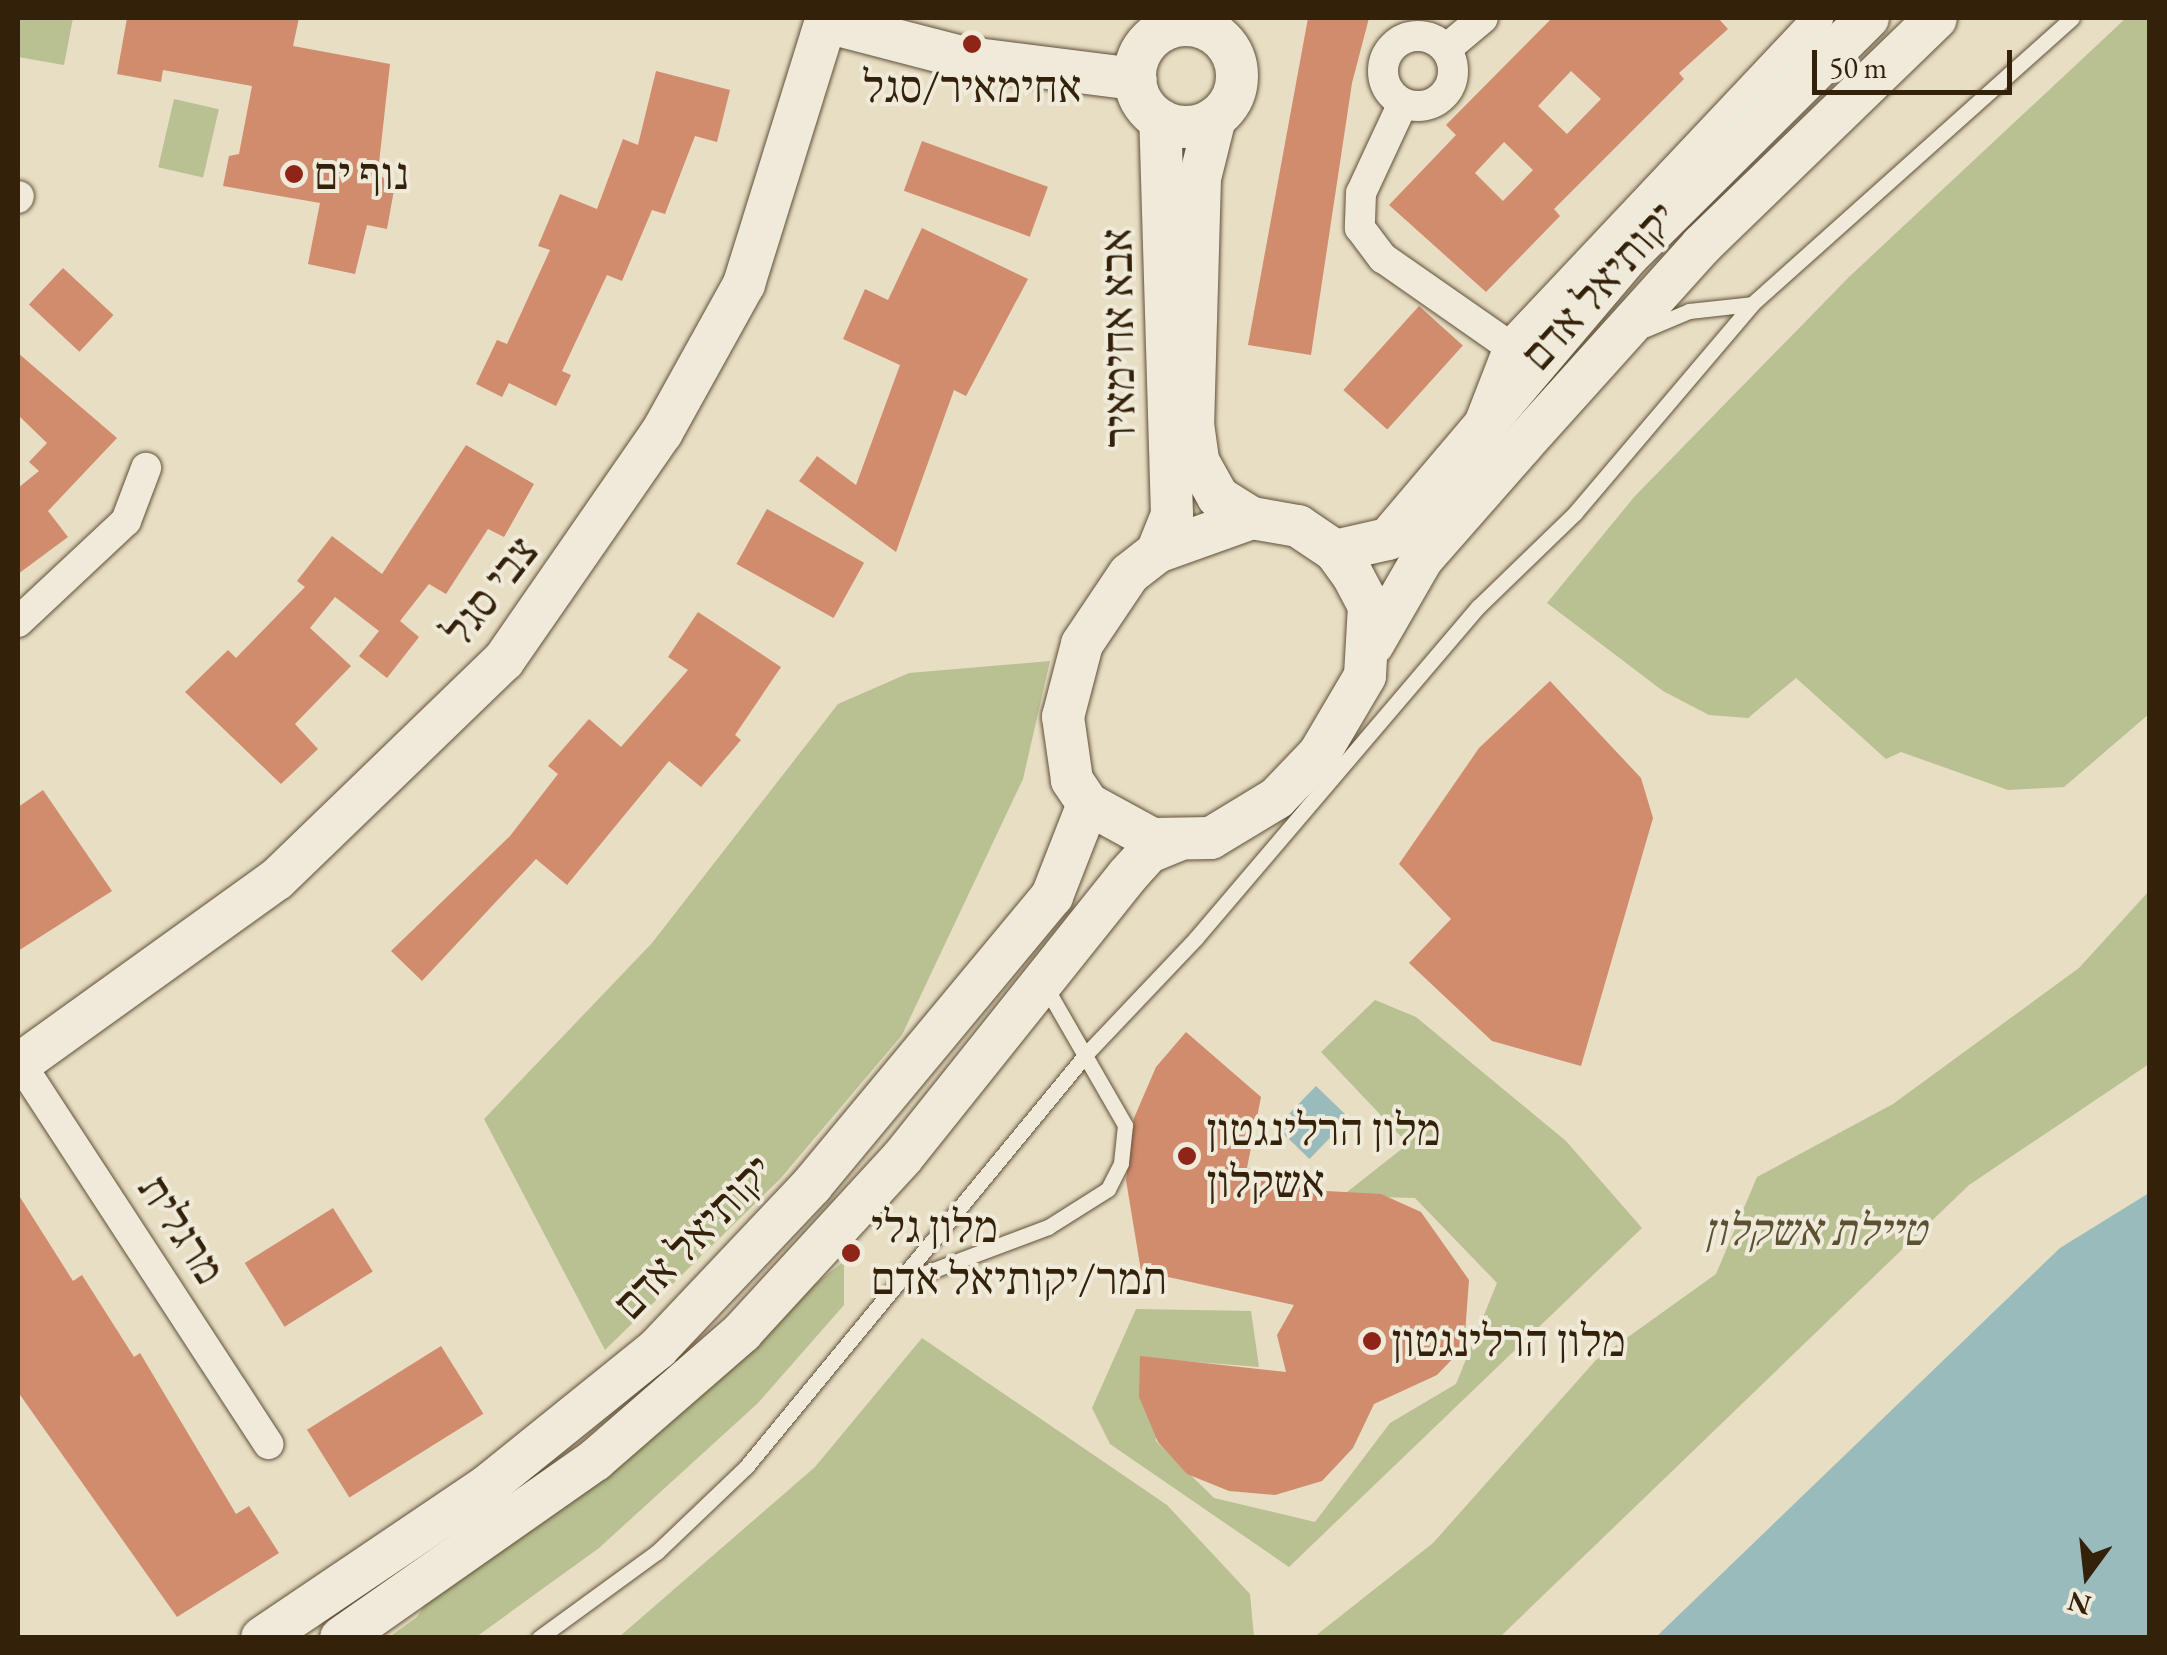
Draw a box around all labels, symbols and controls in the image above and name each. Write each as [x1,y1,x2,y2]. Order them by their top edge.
scale bar [1817,30,2017,92]
marker: אחימאיר/סגל [961,33,983,55]
text: 50 m [1829,48,1887,87]
place label: אחימאיר/סגל [862,60,1082,114]
place label: נוף ים [314,147,409,201]
marker: נוף ים [283,163,305,185]
street label: יקותיאל אדם [1510,191,1688,381]
street label: אבא אחימאיר [1089,228,1147,448]
street label: צבי סגל [430,525,550,657]
place label: מלון הרלינגטון אשקלון [1207,1103,1441,1209]
street label: יקותיאל אדם [602,1144,784,1330]
marker: מלון הרלינגטון אשקלון [1176,1145,1198,1167]
street label: מרגלית [127,1164,237,1294]
place label: מלון גלי תמר/יקותיאל אדם [871,1200,1167,1306]
park label: טיילת אשקלון [1704,1203,1926,1257]
marker: מלון גלי תמר/יקותיאל אדם [840,1242,862,1264]
place label: מלון הרלינגטון [1392,1314,1626,1368]
marker: מלון הרלינגטון [1361,1330,1383,1352]
north arrow [2037,1525,2137,1625]
text: N [2064,1584,2095,1624]

